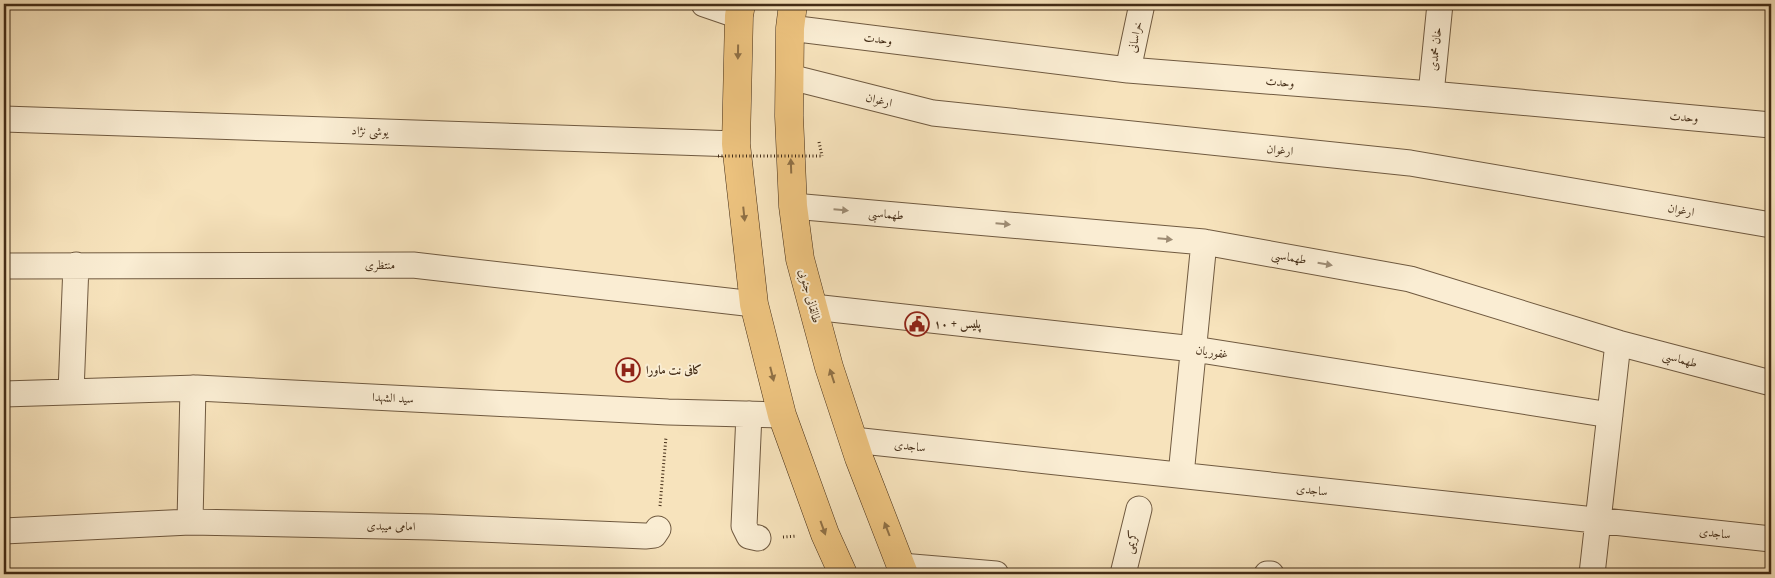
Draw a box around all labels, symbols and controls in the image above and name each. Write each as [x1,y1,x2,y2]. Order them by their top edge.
street label: خراسانی [1124,20,1145,54]
street label: خان محمدی [1425,26,1444,71]
street label: وحدت [863,29,893,49]
one-way arrow [734,45,742,61]
street label: وحدت [1265,73,1295,91]
street label: ارغوان [864,89,894,111]
street label: وحدت [1669,108,1699,126]
street label: یوشی نژاد [351,122,390,141]
street label: ارغوان [1266,141,1295,159]
one-way arrow [787,157,795,173]
street label: ارغوان [1666,200,1696,220]
street label: طهماسبی [868,204,904,226]
one-way arrow [833,206,849,214]
one-way arrow [740,207,748,223]
one-way arrow [995,221,1011,229]
one-way arrow [1157,235,1173,243]
street label: طهماسبی [1270,246,1308,270]
street label: منتظری [365,257,395,273]
one-way arrow [1318,260,1334,268]
street label: طالقانی جنوبی [794,267,825,325]
public building icon: پلیس + ۱۰ [904,311,930,337]
place label: پلیس + ۱۰ [934,316,981,333]
street label: غفوریان [1195,342,1230,362]
street label: طهماسبی [1660,347,1699,373]
hospital icon: کافی نت ماورا [615,357,641,383]
place label: کافی نت ماورا [646,362,702,377]
one-way arrow [768,367,776,382]
one-way arrow [828,368,836,383]
street label: سید الشهدا [372,389,414,407]
street label: ساجدی [894,436,927,455]
street label: ساجدی [1296,480,1329,499]
street label: امامی میبدی [366,518,416,533]
one-way arrow [819,521,827,536]
one-way arrow [882,522,890,536]
street label: ساجدی [1699,523,1732,542]
street label: کریمی [1120,529,1143,556]

